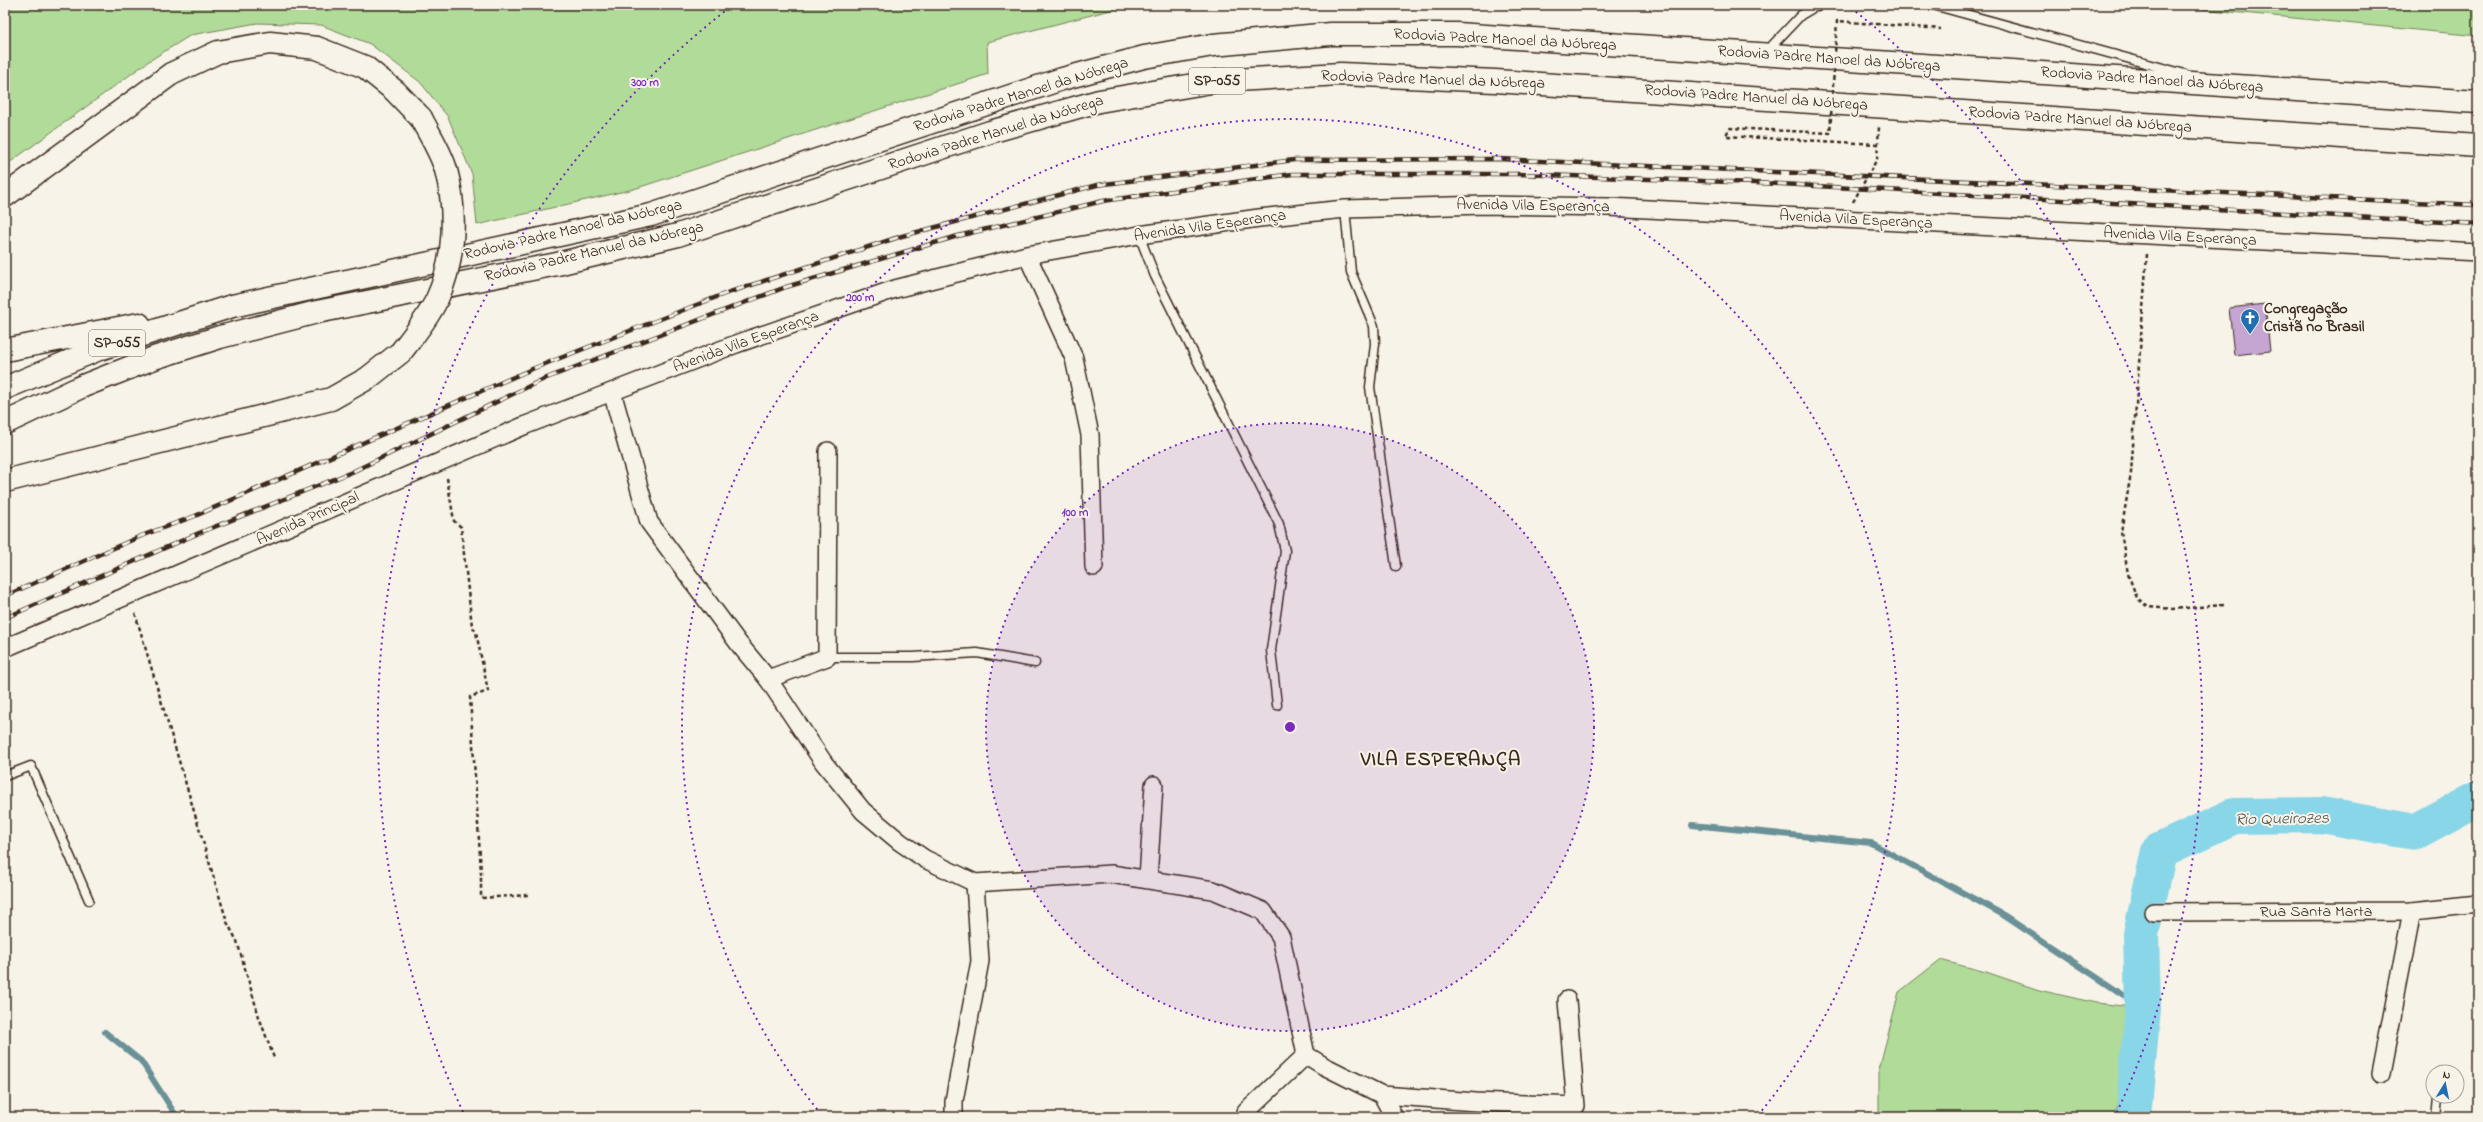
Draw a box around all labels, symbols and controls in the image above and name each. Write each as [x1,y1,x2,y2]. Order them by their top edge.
street label: Rodovia Padre Manoel da Nóbrega [1393,22,1617,58]
street label: Rodovia Padre Manoel da Nóbrega [1717,39,1941,79]
street label: Rodovia Padre Manoel da Nóbrega [911,51,1131,139]
street label: Rodovia Padre Manoel da Nóbrega [2040,60,2264,100]
street label: Rodovia Padre Manuel da Nóbrega [1321,64,1545,96]
road number: SP-055 [1189,68,1245,94]
text: 300 m [630,74,660,92]
street label: Rodovia Padre Manuel da Nóbrega [1643,78,1869,118]
street label: Rodovia Padre Manuel da Nóbrega [885,89,1107,177]
street label: Rodovia Padre Manuel da Nóbrega [1967,100,2193,140]
street label: Rodovia Padre Manoel da Nóbrega [461,193,685,267]
street label: Avenida Vila Esperança [1456,193,1610,219]
street label: Avenida Vila Esperança [1132,203,1288,249]
street label: Avenida Vila Esperança [1779,204,1933,236]
street label: Rodovia Padre Manuel da Nóbrega [482,215,706,289]
street label: Avenida Vila Esperança [2103,221,2257,253]
text: 200 m [845,289,875,307]
place label: Congregação Cristã no Brasil [2264,297,2365,339]
street label: Avenida Vila Esperança [670,304,822,380]
church icon: Congregação Cristã no Brasil [2239,307,2261,335]
road number: SP-055 [89,330,145,356]
street label: Avenida Principal [253,486,363,552]
text: 100 m [1062,504,1089,522]
centre of rings [1283,720,1297,734]
district label: VILA ESPERANÇA [1360,746,1521,775]
water label: Rio Queirozes [2235,806,2330,832]
street label: Rua Santa Marta [2260,900,2372,924]
north arrow [2425,1064,2465,1104]
text: N [2442,1067,2452,1084]

